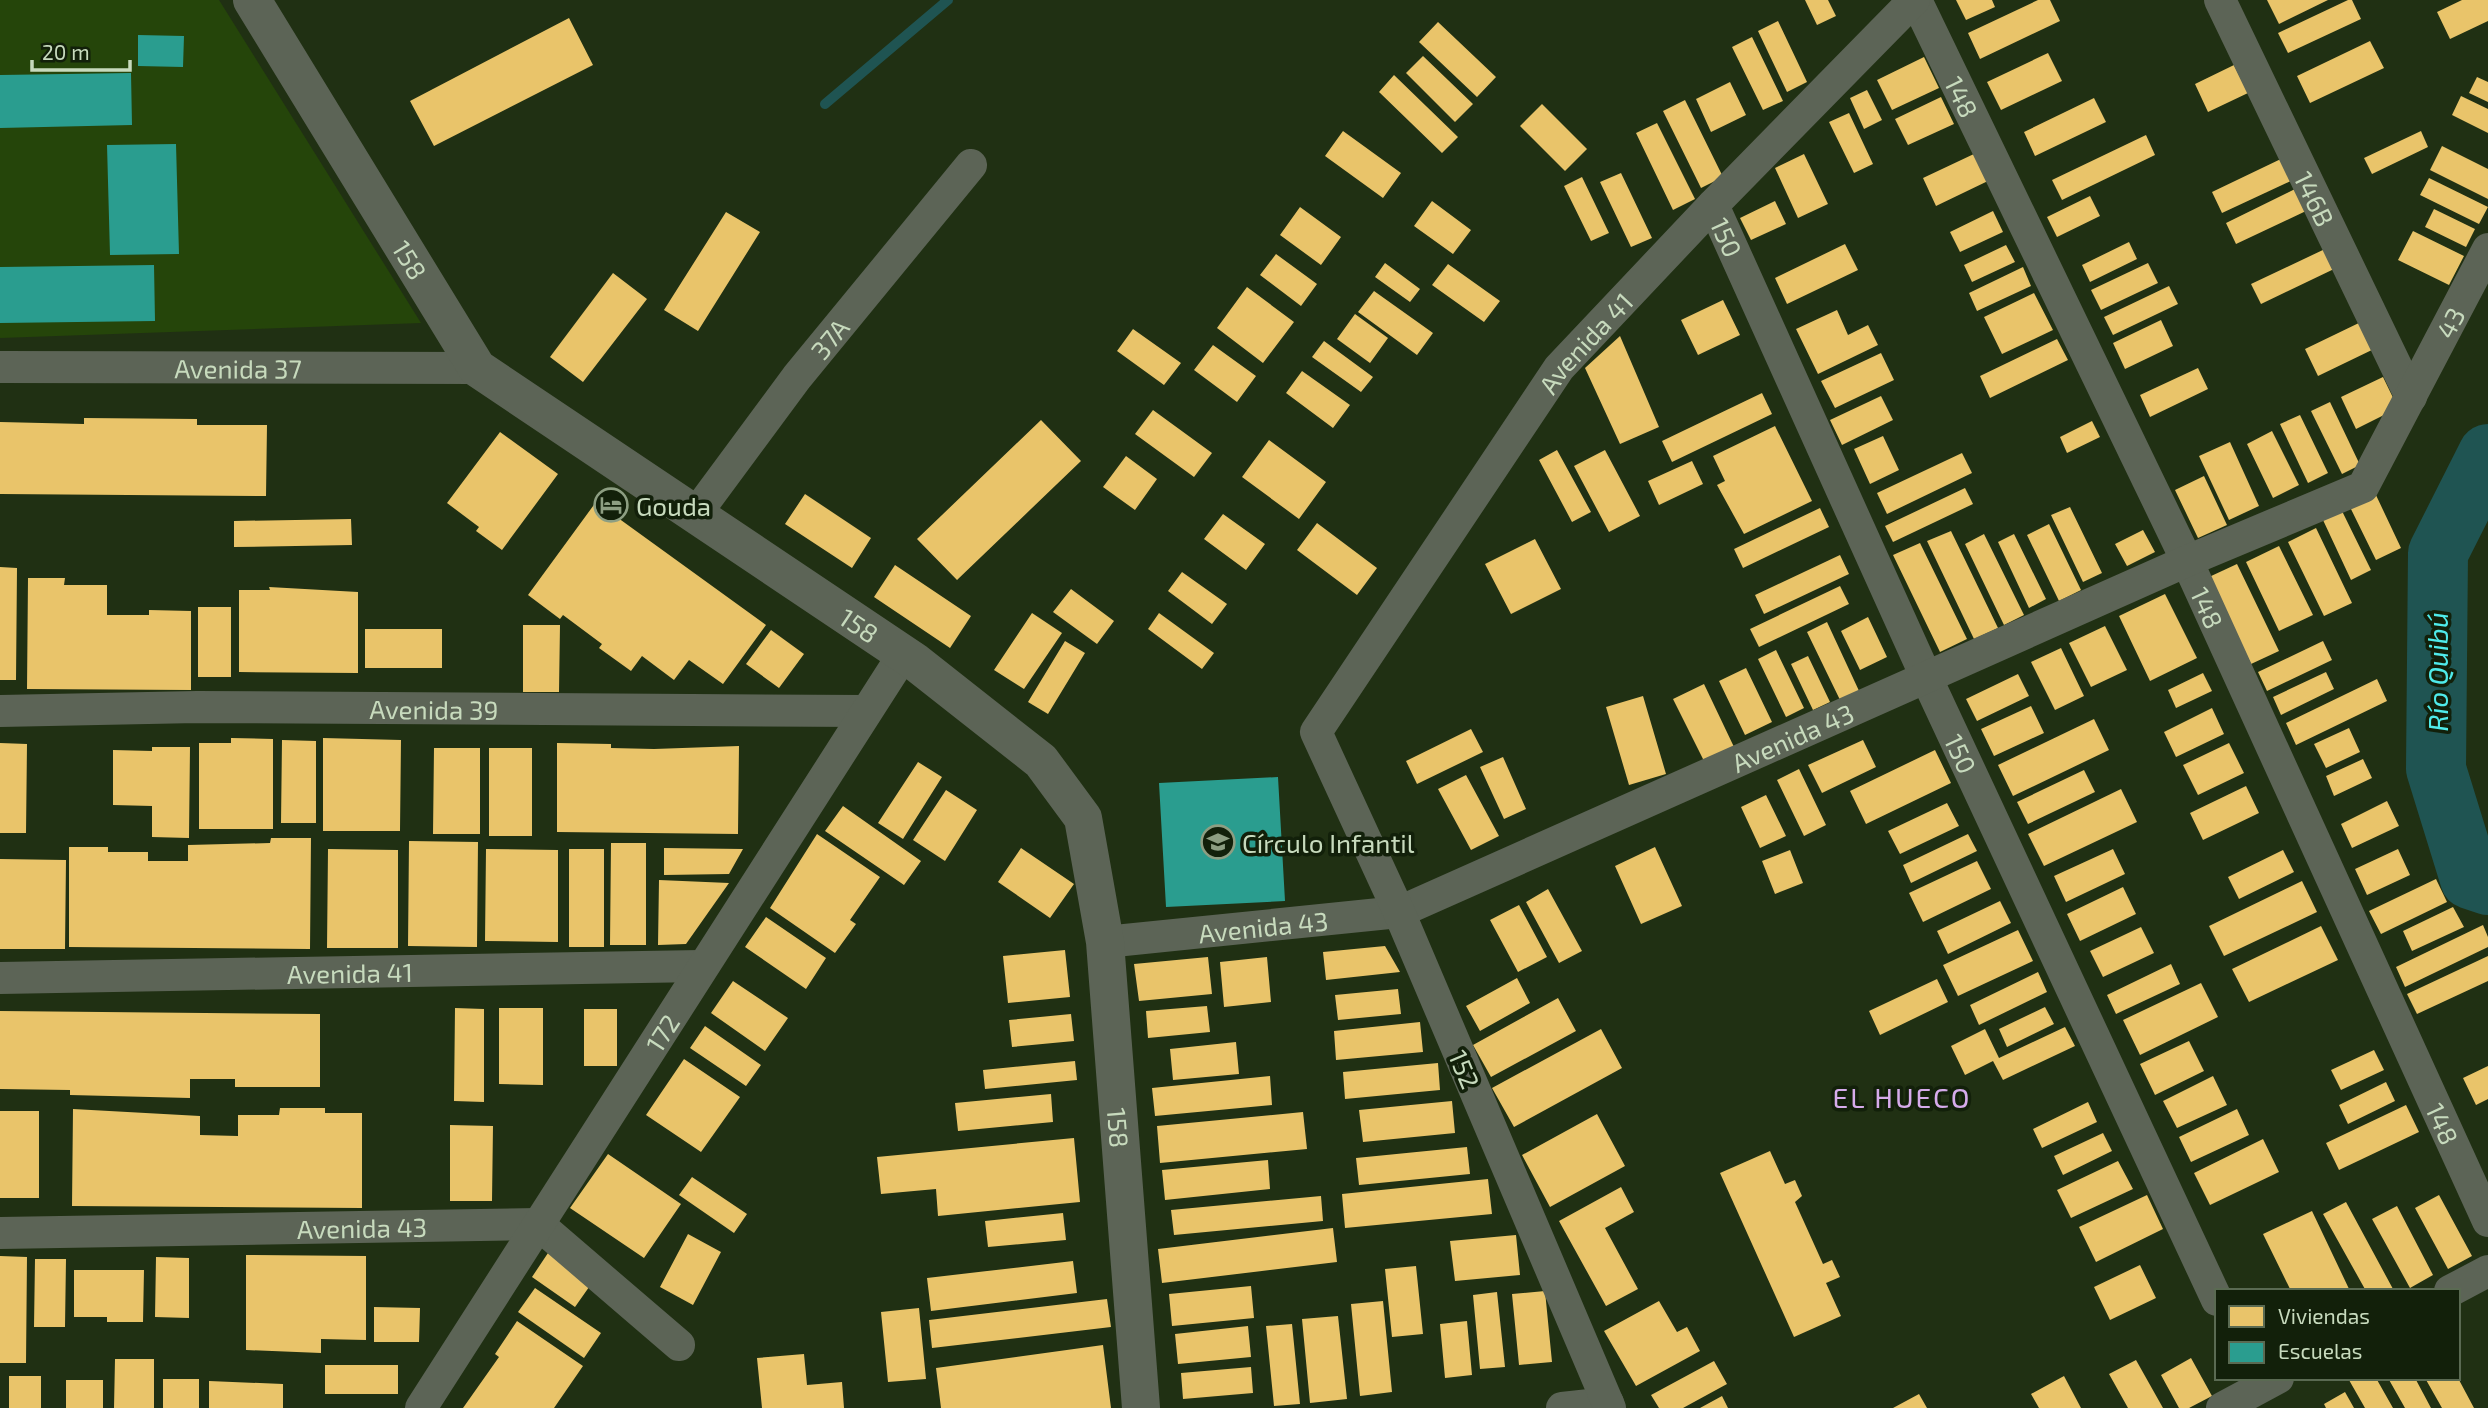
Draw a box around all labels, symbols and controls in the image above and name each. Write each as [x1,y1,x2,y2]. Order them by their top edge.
scale bar [32,28,130,72]
text: 20 m [42,39,90,64]
street label: 148 [1939,71,1986,122]
street label: 146B [2289,166,2342,231]
street label: 150 [1705,212,1750,261]
street label: 158 [387,234,434,285]
street label: Avenida 41 [1531,285,1638,399]
street label: 43 [2429,302,2470,343]
street label: 37A [803,312,855,365]
street label: Avenida 37 [174,352,302,383]
hotel icon: Gouda [592,486,630,524]
place label: Gouda [636,490,711,521]
street label: 148 [2185,582,2231,633]
street label: 158 [834,601,885,649]
water label: Río Quibú [2420,612,2454,732]
street label: Avenida 39 [369,693,499,724]
street label: Avenida 43 [1726,696,1858,778]
street label: 150 [1939,729,1984,778]
school or university icon: Círculo Infantil [1199,823,1237,861]
place label: Círculo Infantil [1242,827,1415,858]
street label: Avenida 43 [1197,904,1330,948]
street label: Avenida 41 [287,955,413,989]
street label: 172 [638,1008,685,1057]
street label: 152 [1443,1045,1487,1093]
district label: EL HUECO [1833,1080,1971,1114]
street label: 148 [2421,1098,2466,1149]
street label: 158 [1102,1106,1136,1149]
street label: Avenida 43 [297,1210,427,1244]
legend [2215,1289,2460,1380]
text: Viviendas [2278,1303,2370,1328]
text: Escuelas [2278,1338,2362,1363]

